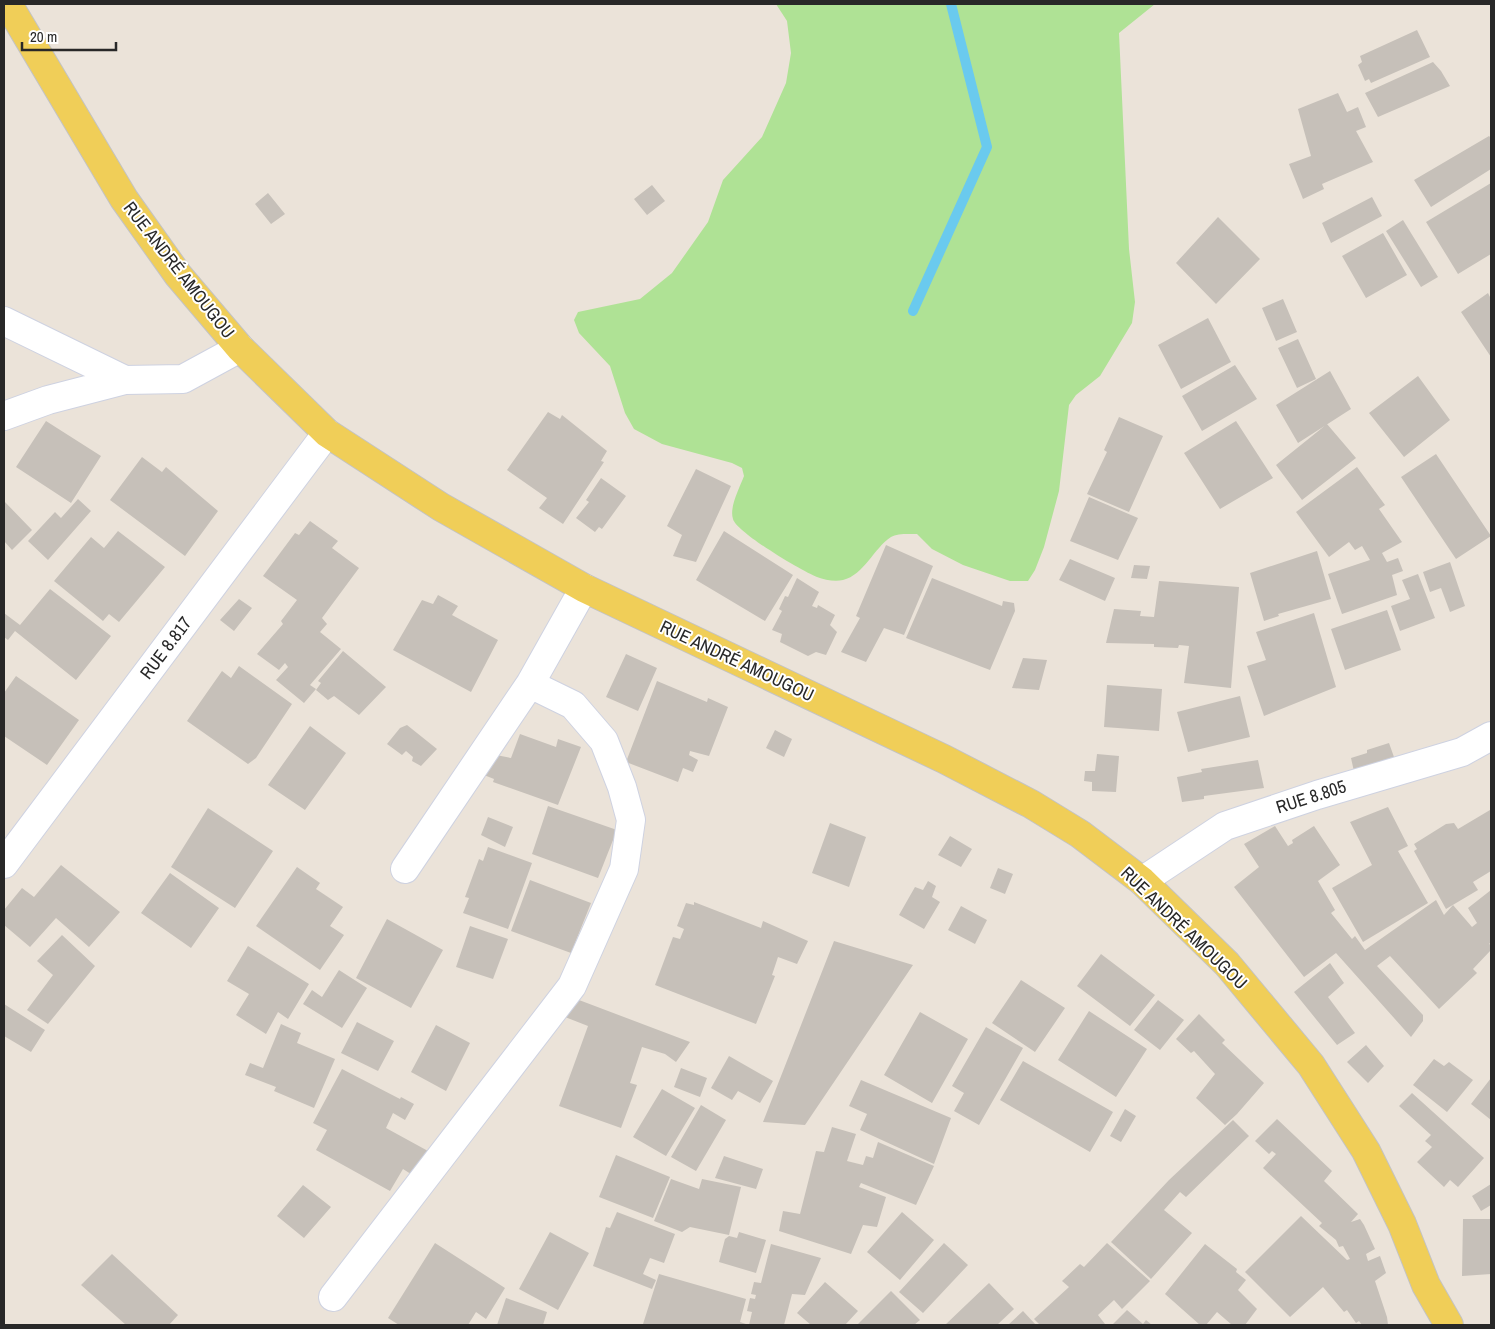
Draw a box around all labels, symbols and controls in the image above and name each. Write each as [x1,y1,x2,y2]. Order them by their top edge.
scale bar [22,20,116,52]
text: 20 m [30,26,57,47]
street label: RUE ANDRÉ AMOUGOU [118,196,241,343]
street label: RUE 8.817 [134,611,197,684]
street label: RUE ANDRÉ AMOUGOU [656,614,818,707]
street label: RUE 8.805 [1273,773,1349,820]
street label: RUE ANDRÉ AMOUGOU [1115,861,1253,995]

